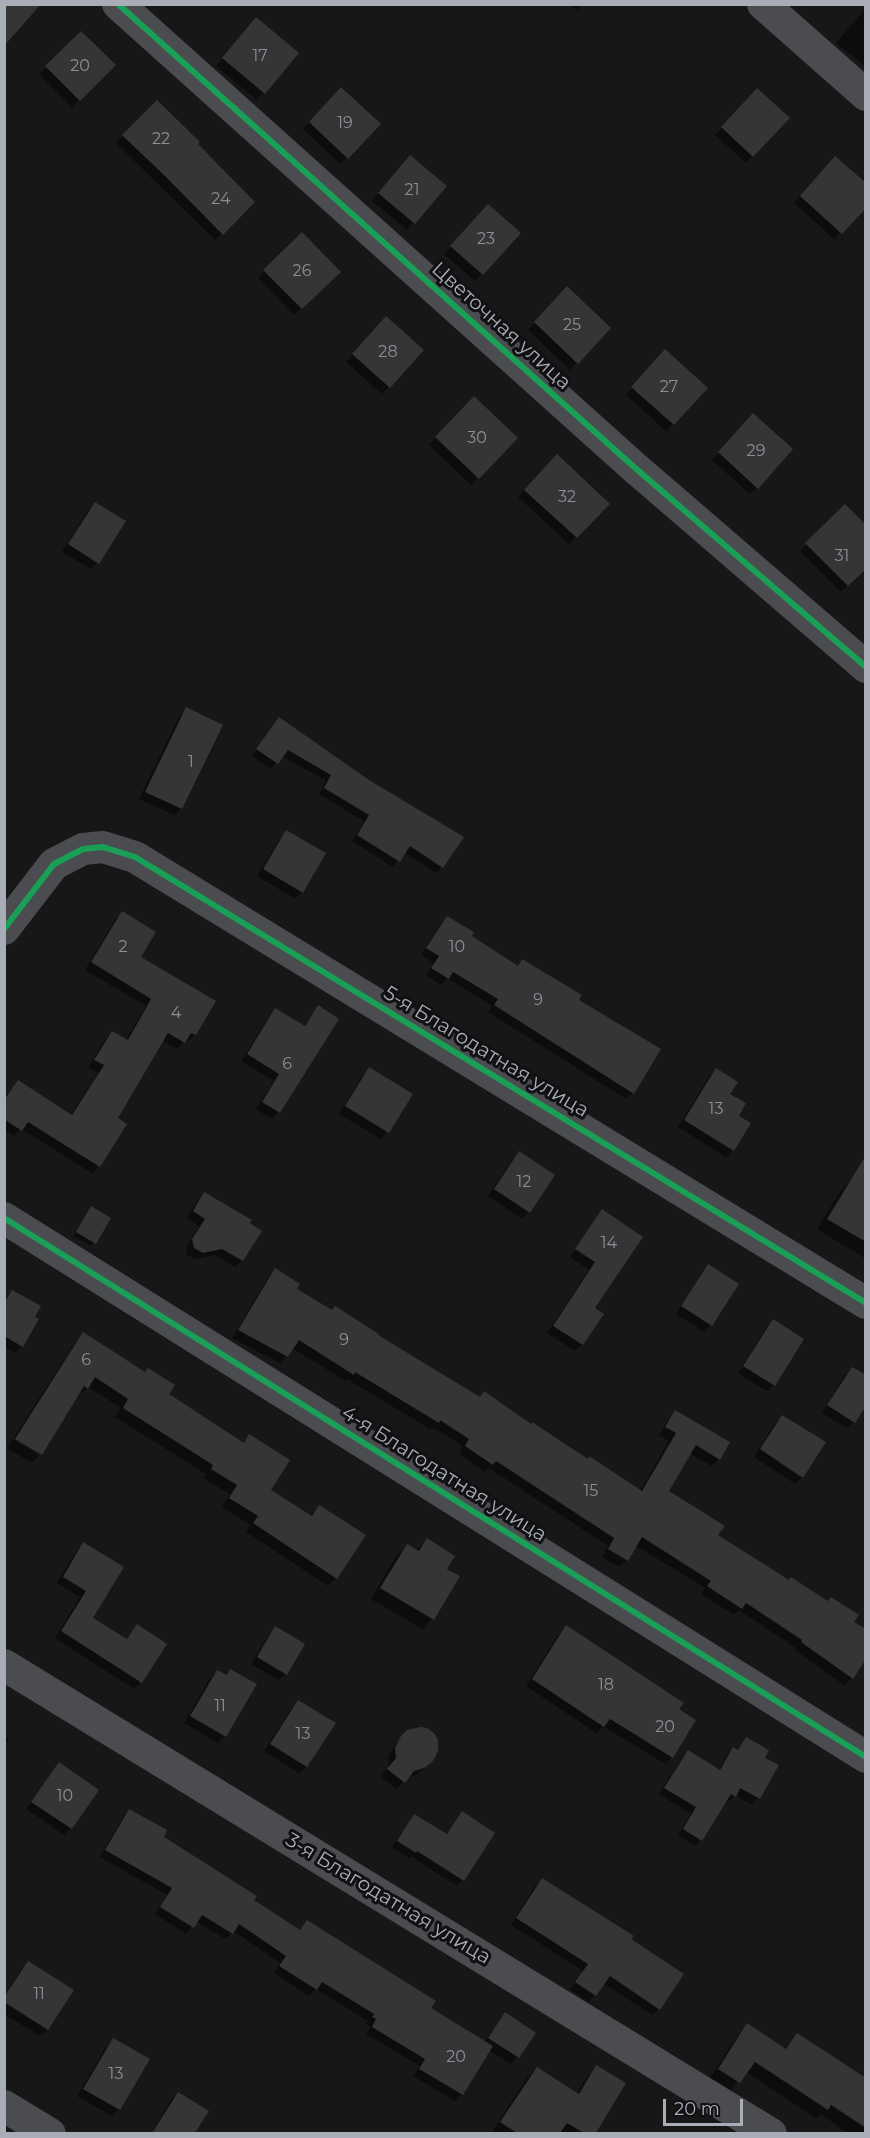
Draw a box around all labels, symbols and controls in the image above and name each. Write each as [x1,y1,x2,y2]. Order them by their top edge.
house number: 17 [252,46,268,66]
house number: 20 [70,56,90,76]
house number: 19 [337,113,353,133]
house number: 22 [152,129,170,149]
house number: 21 [405,180,419,200]
house number: 24 [211,189,231,209]
house number: 23 [477,229,495,249]
street label: Цветочная улица [426,257,576,395]
house number: 26 [293,261,311,281]
house number: 25 [563,315,581,335]
house number: 28 [378,342,398,362]
house number: 27 [660,377,678,397]
house number: 30 [467,428,487,448]
house number: 29 [747,441,765,461]
house number: 32 [558,487,576,507]
house number: 31 [835,546,849,566]
house number: 1 [188,752,194,772]
house number: 2 [118,937,128,957]
house number: 10 [449,937,465,957]
street label: 5-я Благодатная улица [379,981,593,1123]
house number: 9 [533,990,543,1010]
house number: 4 [171,1003,181,1023]
house number: 6 [282,1054,292,1074]
house number: 13 [709,1099,723,1119]
house number: 12 [517,1172,531,1192]
house number: 14 [601,1233,617,1253]
house number: 9 [339,1330,349,1350]
house number: 6 [81,1350,91,1370]
street label: 4-я Благодатная улица [337,1401,551,1547]
house number: 15 [584,1481,598,1501]
house number: 18 [598,1675,614,1695]
house number: 11 [214,1696,226,1716]
house number: 20 [655,1717,675,1737]
house number: 13 [296,1724,310,1744]
house number: 10 [57,1786,73,1806]
street label: 3-я Благодатная улица [281,1828,495,1970]
house number: 11 [33,1984,45,2004]
house number: 20 [446,2047,466,2067]
house number: 13 [109,2064,123,2084]
scale bar [666,2087,746,2125]
text: 20 m [674,2098,720,2120]

